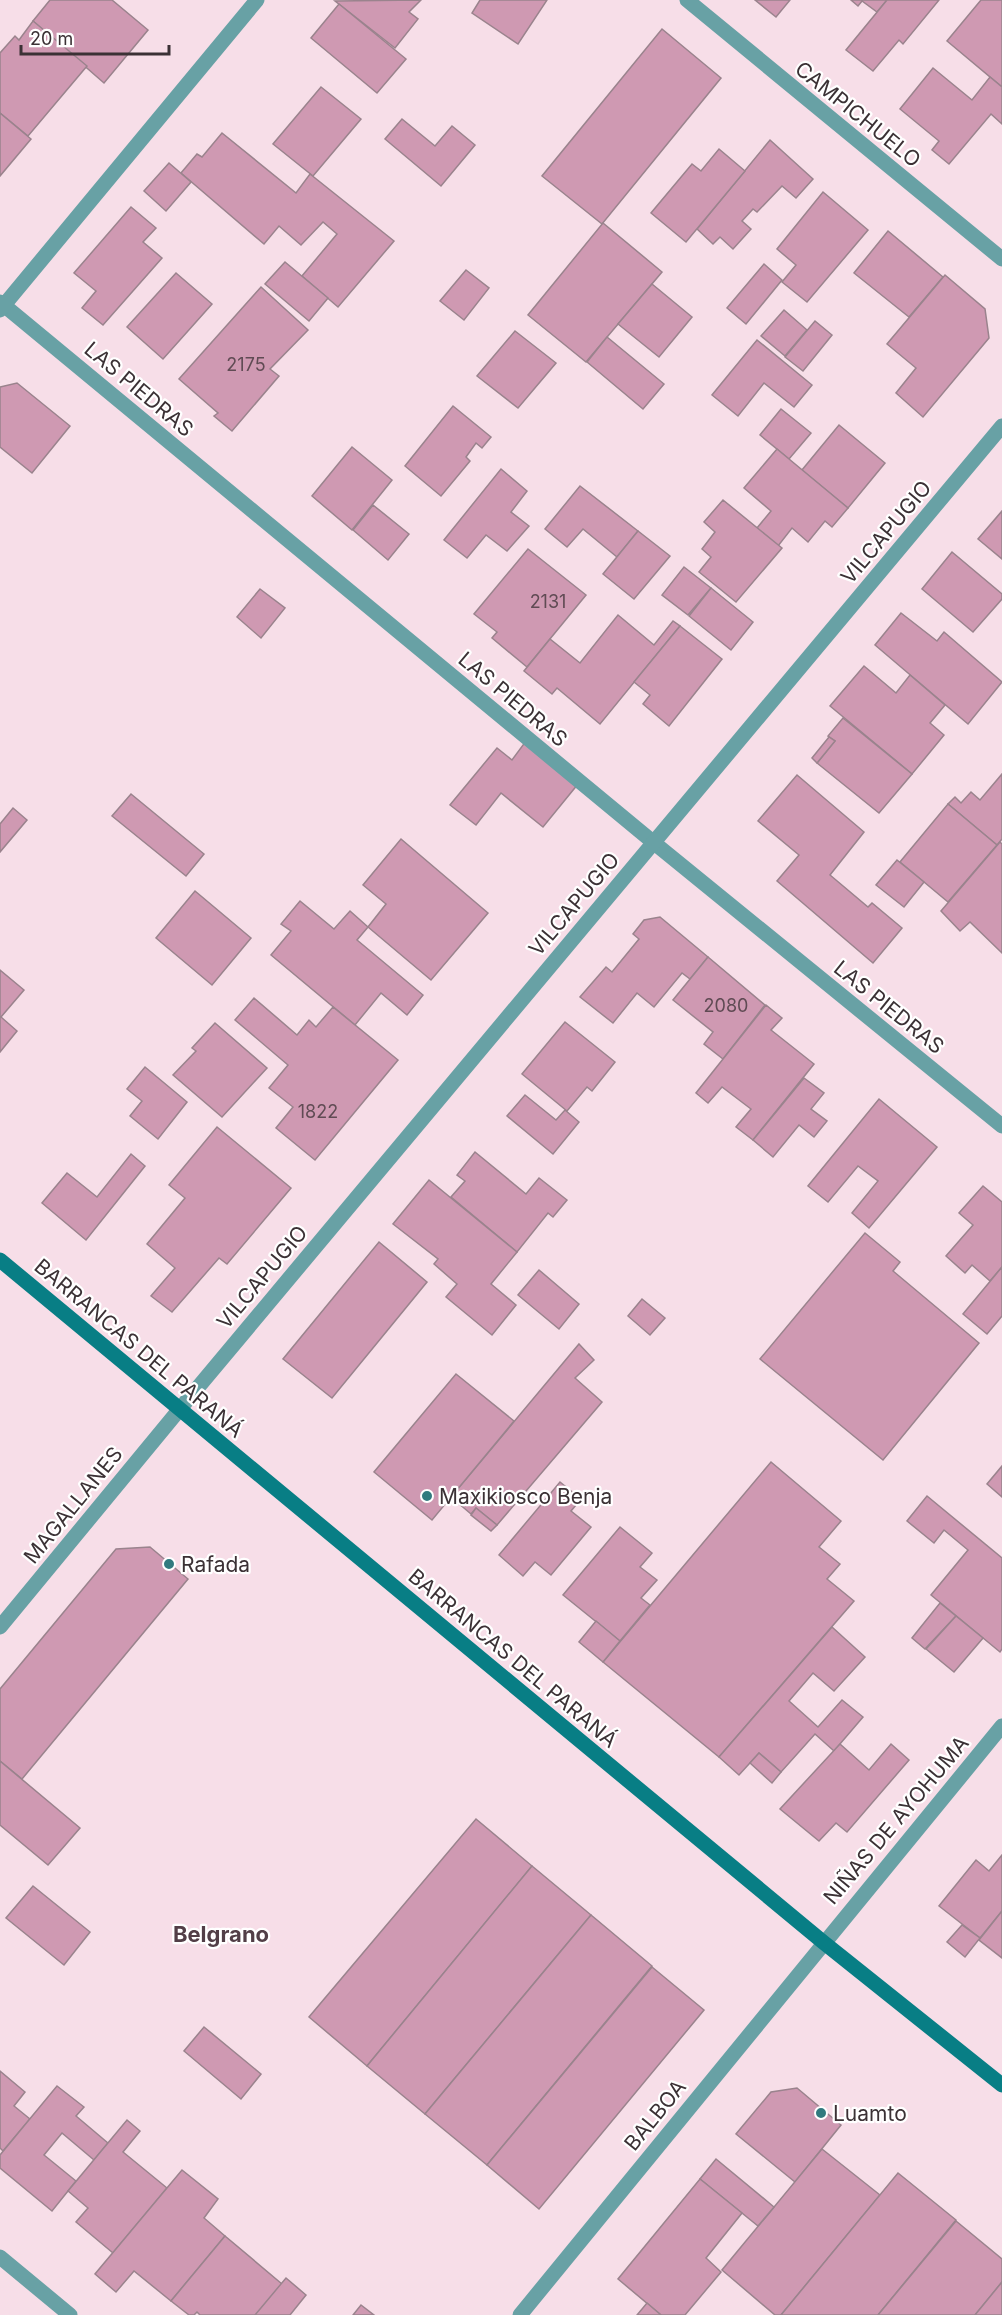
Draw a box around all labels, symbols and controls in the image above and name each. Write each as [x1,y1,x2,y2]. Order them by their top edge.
scale bar [21,18,170,56]
text: 20 m [30,28,73,49]
street label: CAMPICHUELO [790,56,926,172]
street label: LAS PIEDRAS [80,336,198,442]
house number: 2175 [226,354,266,375]
street label: VILCAPUGIO [836,475,936,589]
house number: 2131 [530,591,566,612]
street label: LAS PIEDRAS [454,646,572,752]
street label: VILCAPUGIO [524,847,624,961]
street label: LAS PIEDRAS [829,955,949,1059]
house number: 2080 [704,995,748,1016]
house number: 1822 [298,1101,338,1122]
street label: VILCAPUGIO [212,1220,312,1334]
street label: BARRANCAS DEL PARANÁ [30,1253,249,1443]
street label: MAGALLANES [18,1442,128,1568]
place label: Maxikiosco Benja [439,1484,612,1509]
marker: Maxikiosco Benja [420,1489,434,1503]
place label: Rafada [181,1552,250,1577]
marker: Rafada [162,1557,176,1571]
street label: BARRANCAS DEL PARANÁ [404,1563,623,1753]
street label: NIÑAS DE AYOHUMA [817,1730,974,1909]
district label: Belgrano [173,1921,269,1947]
street label: BALBOA [619,2075,691,2155]
place label: Luamto [833,2101,907,2126]
marker: Luamto [814,2106,828,2120]

